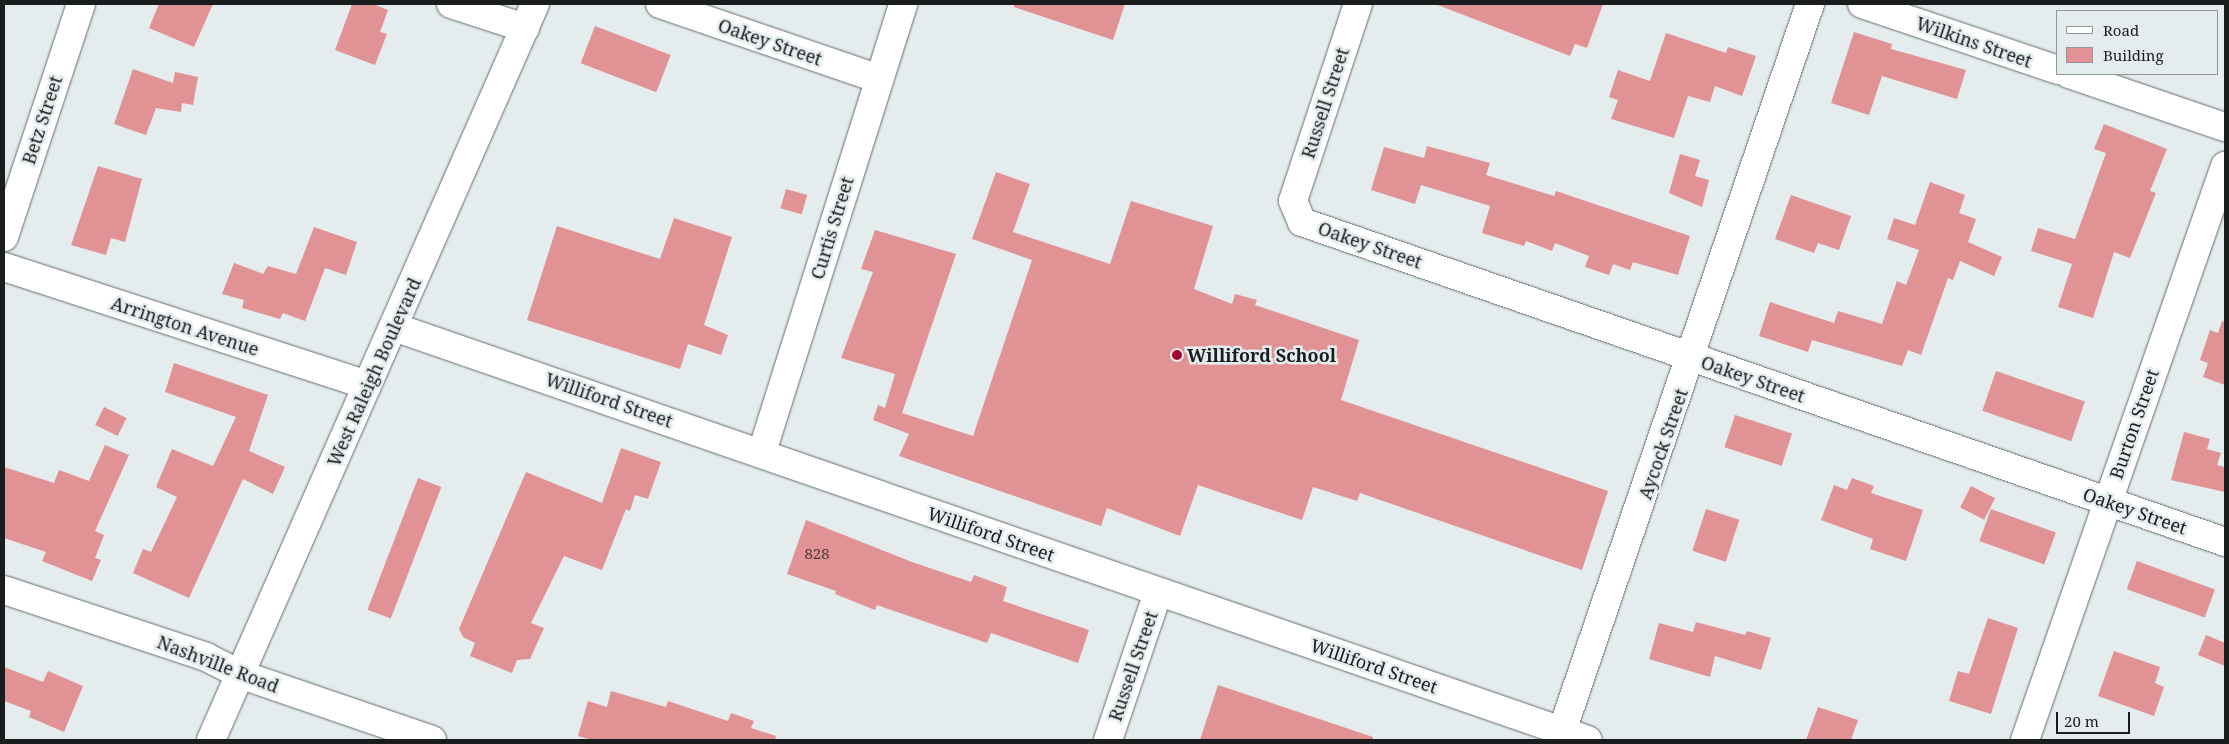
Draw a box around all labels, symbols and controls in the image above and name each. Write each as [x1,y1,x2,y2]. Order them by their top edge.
legend [2056,10,2219,75]
street label: Wilkins Street [1913,12,2035,72]
street label: Oakey Street [715,14,825,70]
text: Road [2103,20,2139,40]
street label: Russell Street [1297,45,1353,161]
text: Building [2103,45,2164,65]
street label: Betz Street [18,73,66,167]
street label: Curtis Street [806,174,858,282]
street label: Oakey Street [1315,217,1425,273]
street label: West Raleigh Boulevard [323,274,425,470]
street label: Arrington Avenue [108,292,262,360]
place label: Williford School [1187,344,1336,366]
marker: Williford School [1171,349,1183,361]
street label: Oakey Street [1698,351,1808,407]
street label: Burton Street [2105,366,2163,482]
street label: Williford Street [543,368,675,432]
street label: Aycock Street [1634,386,1692,502]
street label: Oakey Street [2080,483,2190,539]
street label: Williford Street [925,502,1057,566]
house number: 828 [804,545,830,563]
street label: Russell Street [1104,608,1162,724]
street label: Nashville Road [154,631,282,697]
street label: Williford Street [1308,634,1440,698]
scale bar [2059,702,2133,734]
text: 20 m [2064,711,2099,731]

